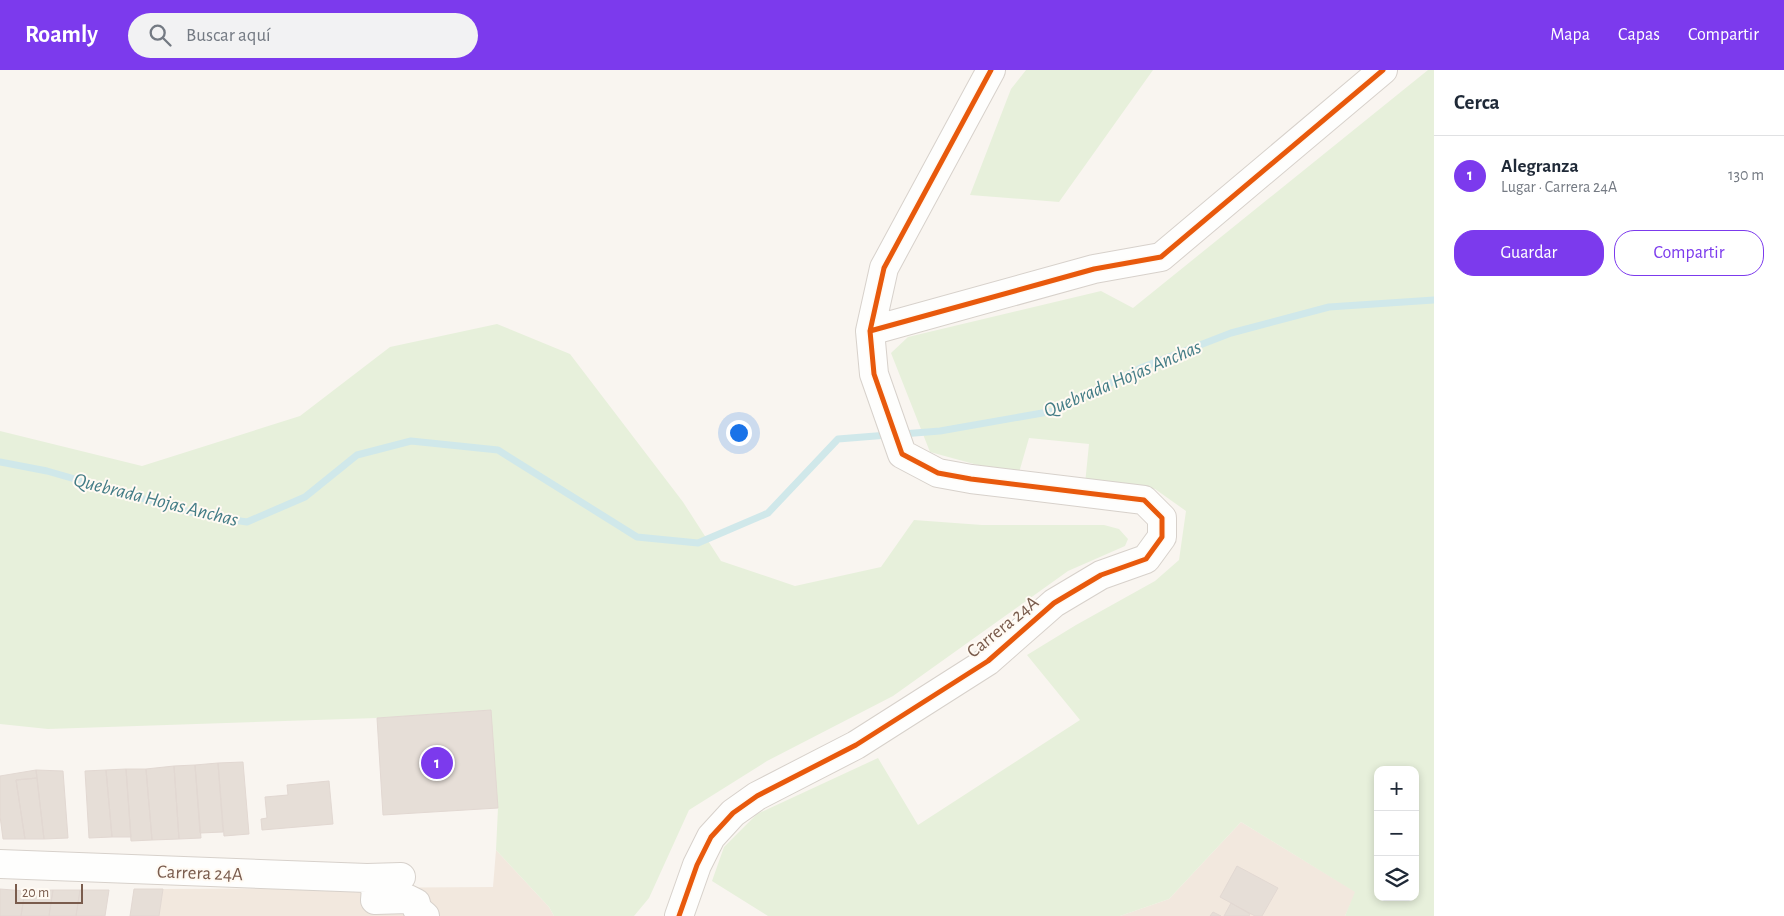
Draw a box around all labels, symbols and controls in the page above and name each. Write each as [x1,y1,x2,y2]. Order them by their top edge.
search box [128,13,478,58]
icon: search [146,21,174,49]
text: Roamly [25,23,98,47]
text: Buscar aquí [186,26,271,45]
text: Mapa [1550,26,1590,44]
text: Capas [1618,26,1660,44]
text: Compartir [1688,26,1759,44]
text: Cerca [1454,92,1500,113]
text: Alegranza [1501,157,1579,176]
text: 1 [1467,167,1473,183]
text: 130 m [1728,167,1764,183]
text: Lugar · Carrera 24A [1501,179,1617,195]
button: Guardar [1454,230,1604,276]
button: Compartir [1614,230,1764,276]
water label: Quebrada Hojas Anchas [1041,336,1205,421]
your location [726,420,752,446]
water label: Quebrada Hojas Anchas [71,470,241,530]
street label: Carrera 24A [964,593,1042,662]
pin: 1 [421,744,453,782]
map controls [1374,766,1419,901]
button: + [1374,766,1419,811]
button: − [1374,811,1419,856]
button: layers [1374,856,1419,901]
street label: Carrera 24A [157,863,243,884]
scale bar [15,881,82,904]
text: 20 m [22,886,49,900]

